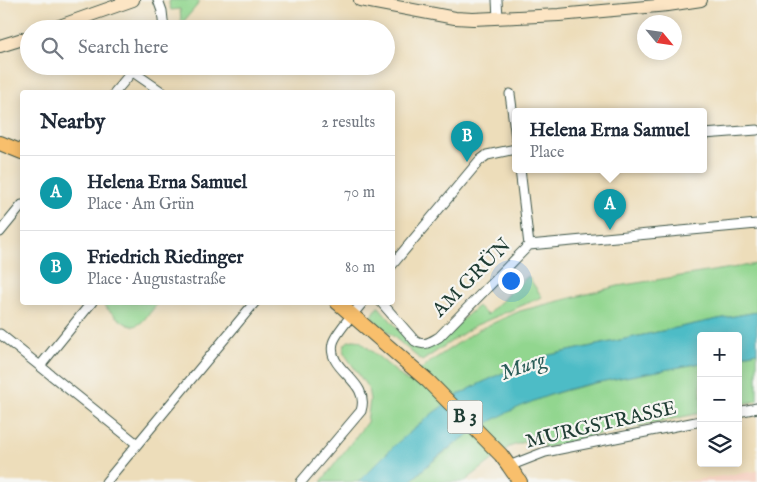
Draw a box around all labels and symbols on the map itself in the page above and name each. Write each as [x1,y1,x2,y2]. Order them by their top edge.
north arrow [637,15,682,60]
pin: B [451,121,483,162]
pin: A [594,189,626,230]
street label: AM GRÜN [427,233,517,323]
your location [498,268,524,294]
water label: Murg [497,346,550,388]
street label: MURGSTRASSE [523,395,679,455]
road number: B 3 [448,401,482,434]

